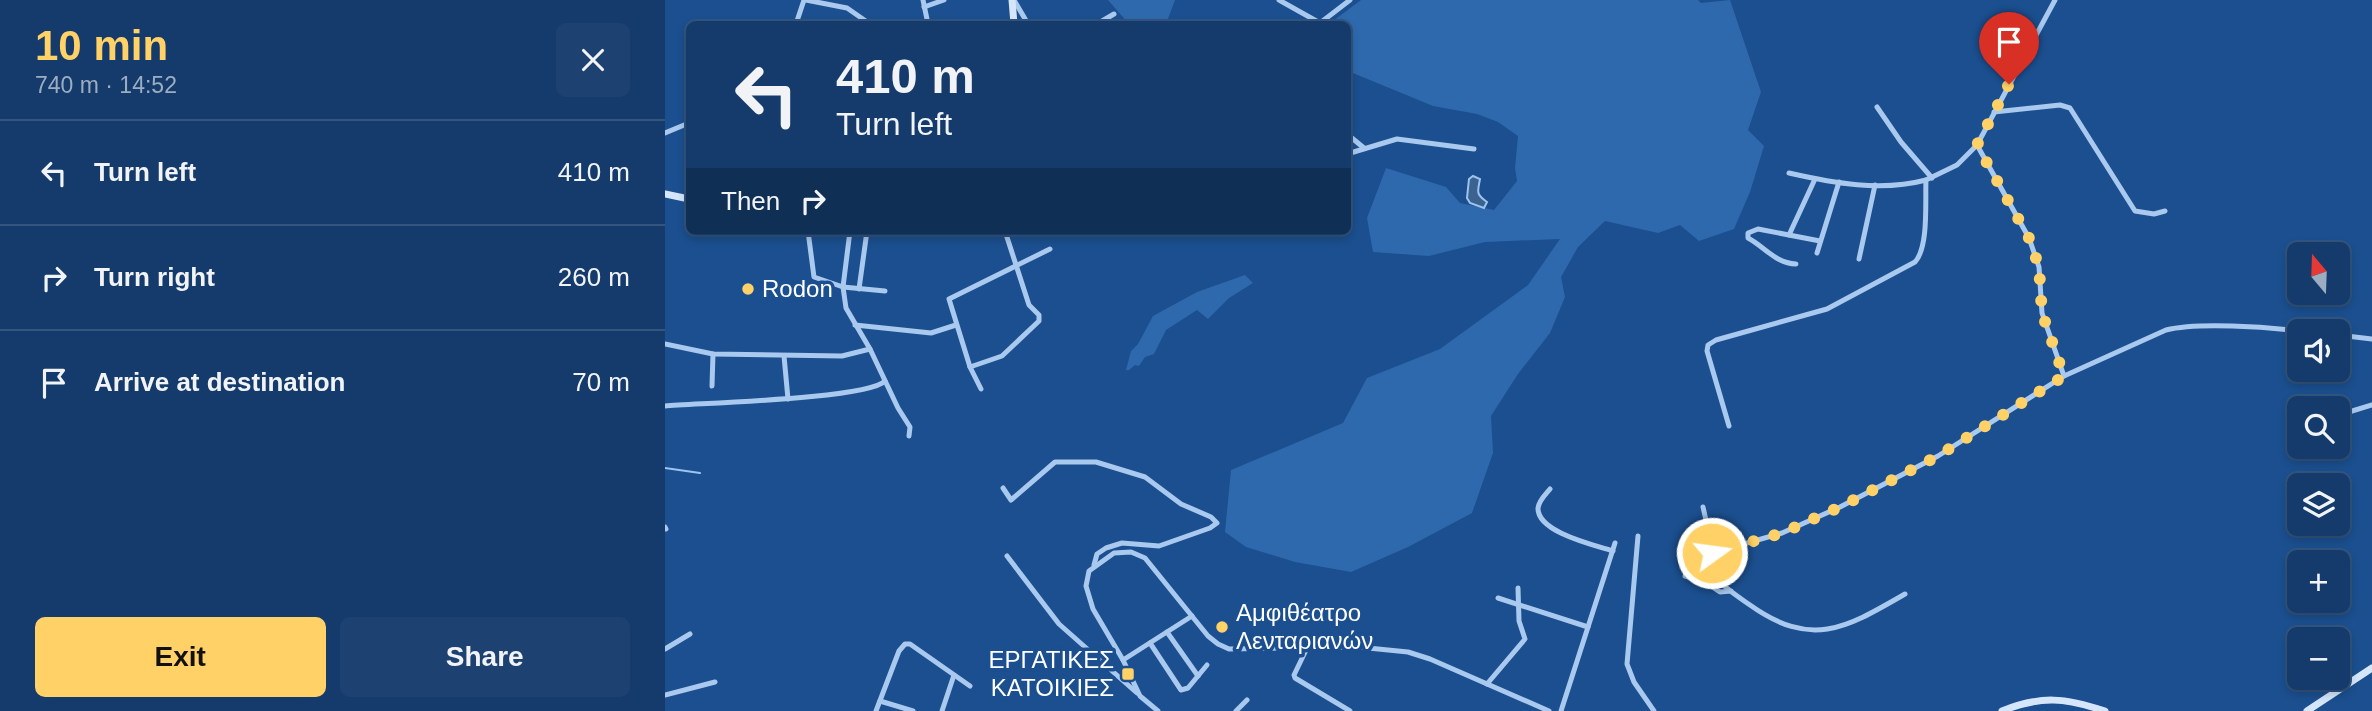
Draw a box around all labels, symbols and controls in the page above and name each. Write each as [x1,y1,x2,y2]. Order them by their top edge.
pin [1979,12.0,2039,84]
text: 10 min [35,22,168,69]
button: close [556,23,630,97]
icon: arrive [1990,23,2028,61]
icon: left [721,49,812,140]
text: 410 m [836,49,975,103]
text: 740 m · 14:52 [35,72,177,98]
text: Turn left [836,106,952,142]
icon: left [35,154,73,192]
text: Turn left [94,157,196,187]
text: 410 m [558,157,630,187]
icon: right [794,182,832,220]
text: Then [721,186,780,216]
north arrow [2287,242,2350,304]
map controls [2287,242,2350,690]
icon: right [35,259,73,297]
text: Turn right [94,262,215,292]
text: 260 m [558,262,630,292]
place label: Rodon [762,275,833,302]
marker: Rodon [740,281,756,297]
button: sound [2287,319,2350,382]
icon: arrive [35,364,73,402]
text: Arrive at destination [94,367,345,397]
text: 70 m [572,367,630,397]
button: search [2287,396,2350,459]
button: layers [2287,473,2350,536]
position arrow [1675,516,1749,590]
button: + [2287,550,2350,613]
place label: Αμφιθέατρο Λενταριανών [1236,599,1373,654]
button: Exit [35,617,326,697]
button: Share [340,617,630,697]
marker: Αμφιθέατρο Λενταριανών [1214,619,1230,635]
button: − [2287,627,2350,690]
place label: ΕΡΓΑΤΙΚΕΣ ΚΑΤΟΙΚΙΕΣ [989,646,1114,701]
marker: ΕΡΓΑΤΙΚΕΣ ΚΑΤΟΙΚΙΕΣ [1120,666,1136,682]

